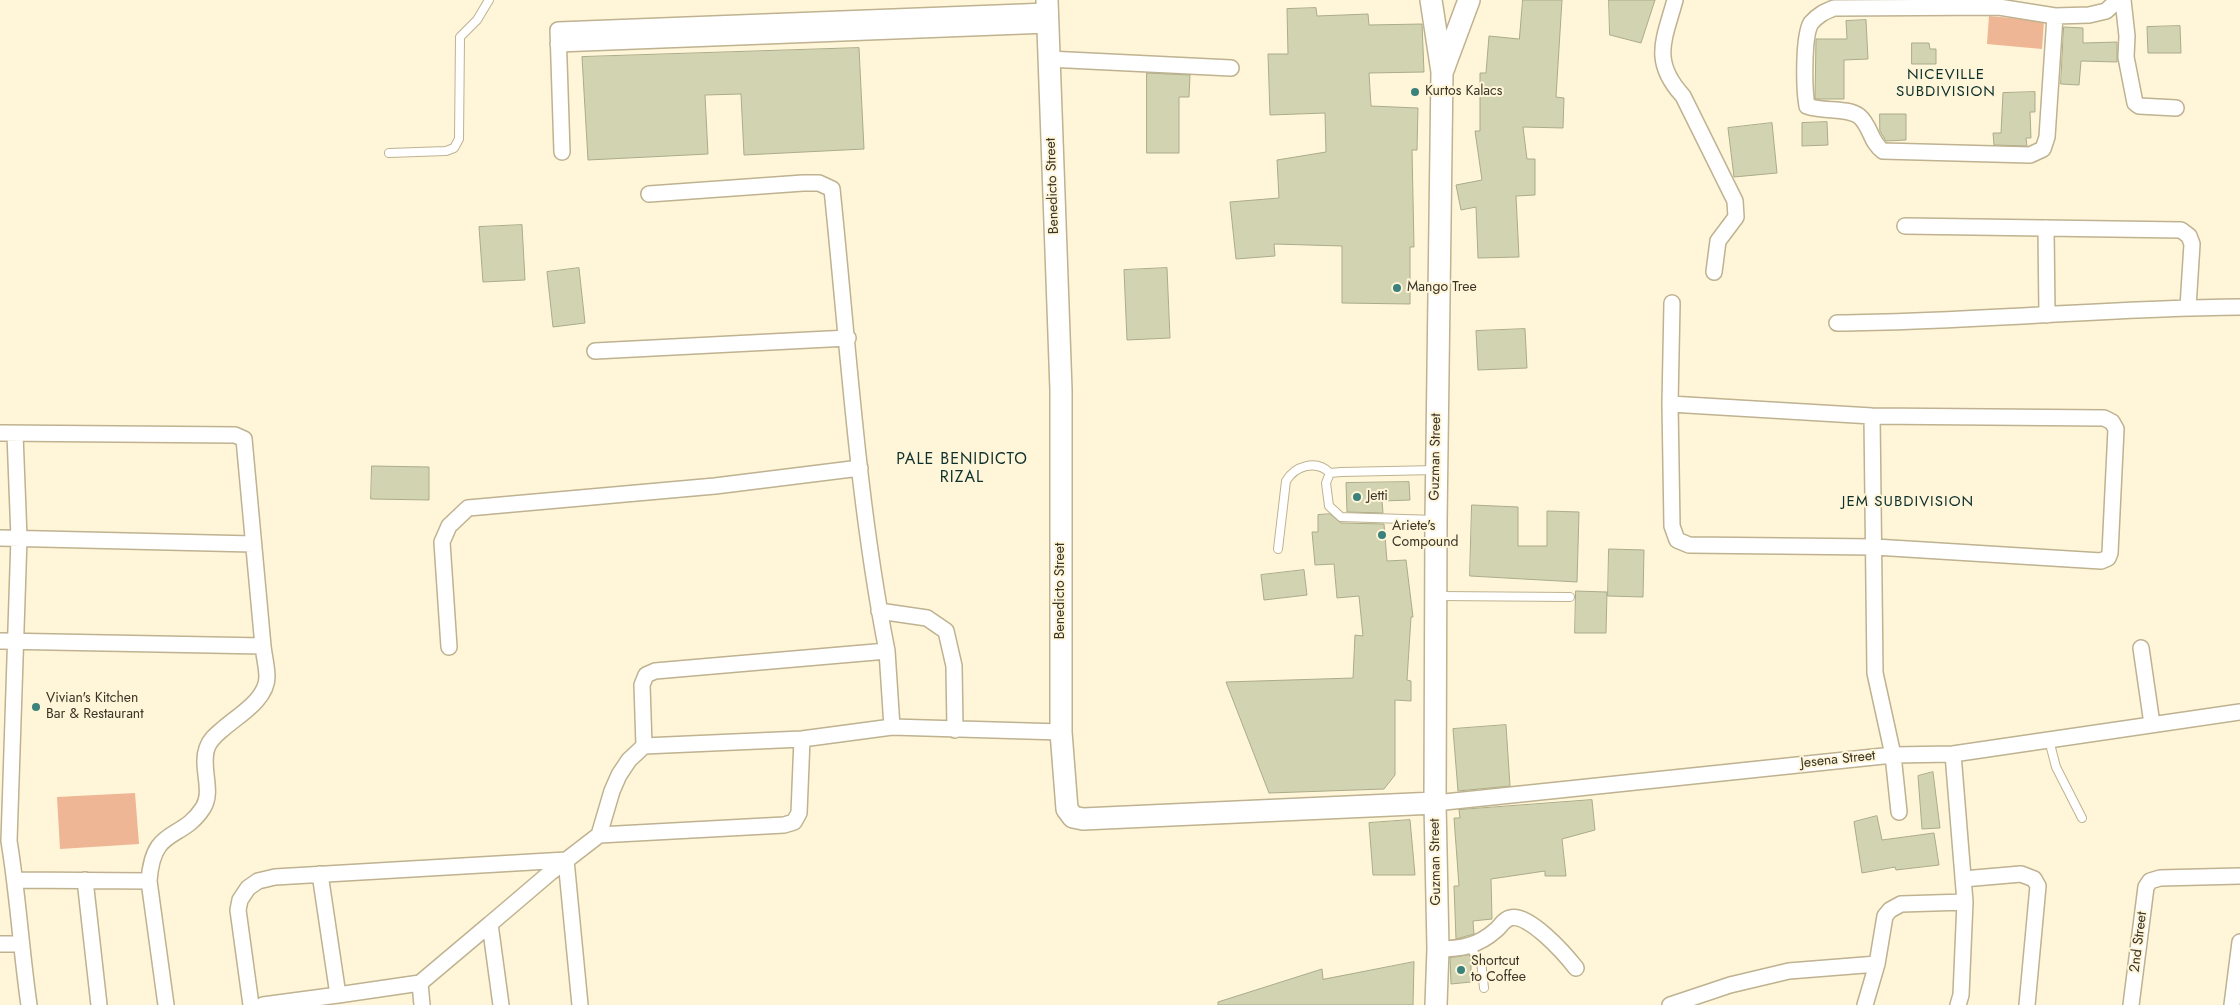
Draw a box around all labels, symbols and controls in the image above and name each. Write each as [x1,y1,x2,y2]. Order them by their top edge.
district label: NICEVILLE SUBDIVISION [1895,66,1997,101]
place label: Kurtos Kalacs [1425,84,1502,100]
marker: Kurtos Kalacs [1409,86,1421,98]
street label: Benedicto Street [1043,137,1063,235]
place label: Mango Tree [1407,280,1477,296]
marker: Mango Tree [1391,282,1403,294]
street label: Guzman Street [1427,413,1445,501]
district label: PALE BENIDICTO RIZAL [894,450,1030,488]
place label: Jetti [1367,489,1388,505]
marker: Jetti [1351,491,1363,503]
district label: JEM SUBDIVISION [1840,493,1976,511]
place label: Ariete's Compound [1392,519,1458,552]
marker: Ariete's Compound [1376,529,1388,541]
street label: Benedicto Street [1053,543,1069,639]
place label: Vivian's Kitchen Bar & Restaurant [46,691,144,724]
marker: Vivian's Kitchen Bar & Restaurant [30,701,42,713]
street label: Jesena Street [1800,748,1876,772]
street label: Guzman Street [1427,818,1445,906]
street label: 2nd Street [2127,911,2151,973]
place label: Shortcut to Coffee [1471,954,1526,986]
marker: Shortcut to Coffee [1455,964,1467,976]

